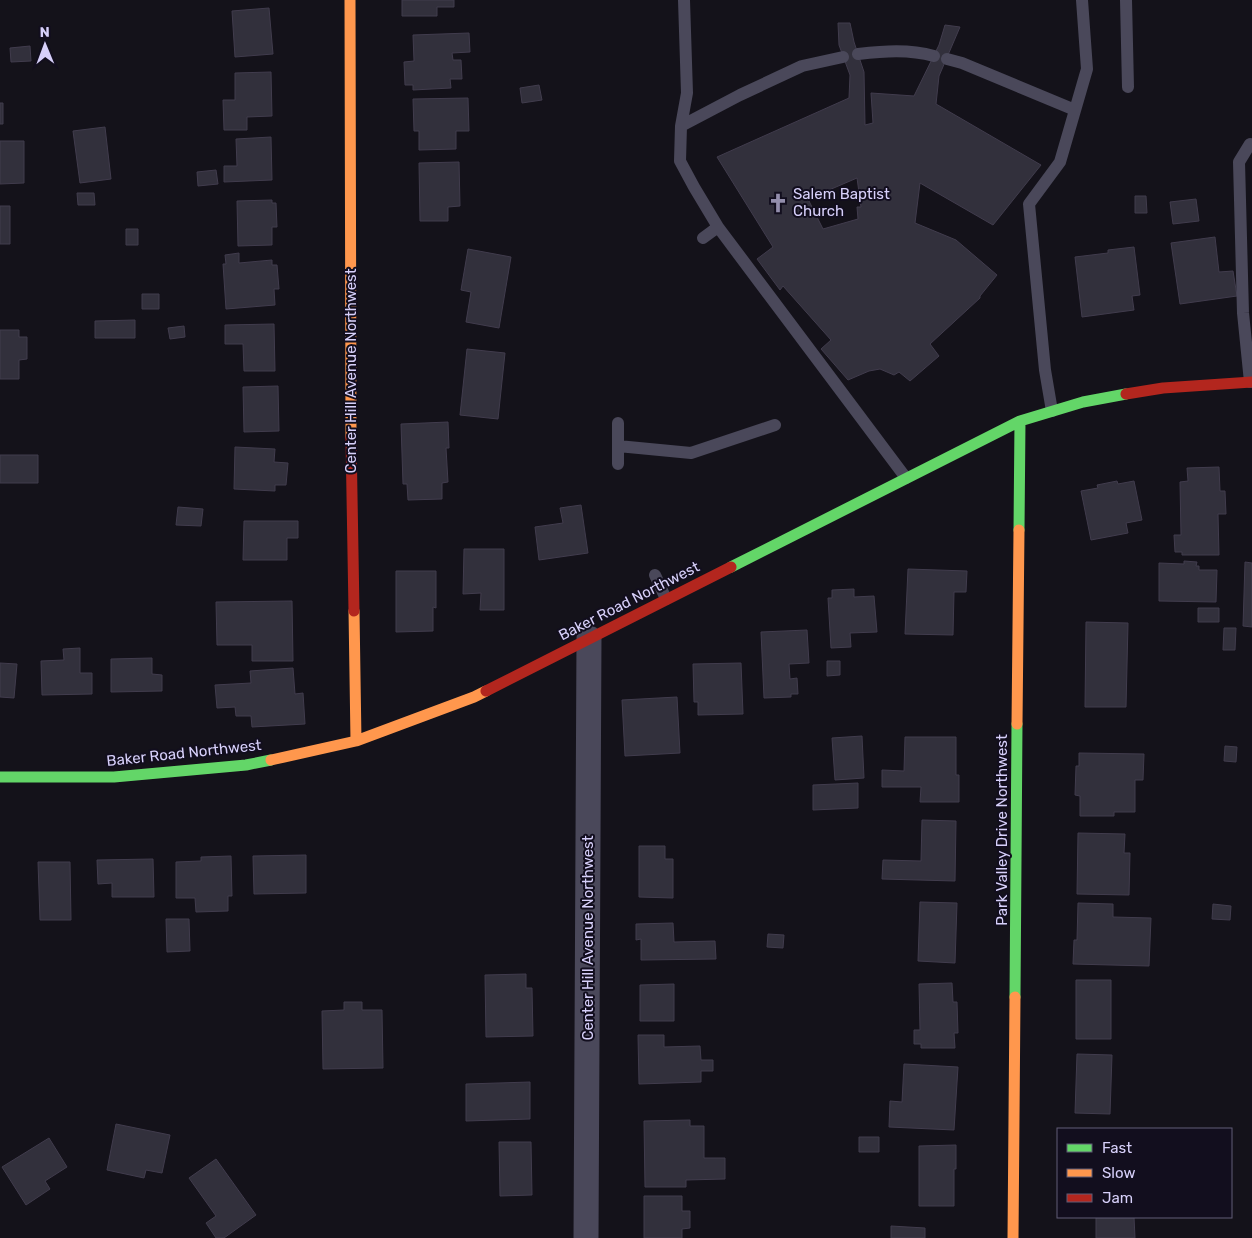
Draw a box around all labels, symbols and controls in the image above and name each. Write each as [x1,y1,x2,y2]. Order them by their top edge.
north arrow [20,20,70,70]
text: N [40,24,50,41]
place label: Salem Baptist Church [793,185,890,220]
church icon: Salem Baptist Church [767,192,789,214]
street label: Center Hill Avenue Northwest [342,268,360,474]
street label: Baker Road Northwest [556,558,703,644]
street label: Park Valley Drive Northwest [993,734,1011,926]
street label: Baker Road Northwest [106,736,262,770]
street label: Center Hill Avenue Northwest [579,835,597,1041]
legend [1057,1128,1232,1218]
text: Fast [1102,1139,1132,1157]
text: Slow [1102,1164,1135,1182]
text: Jam [1102,1189,1133,1207]

